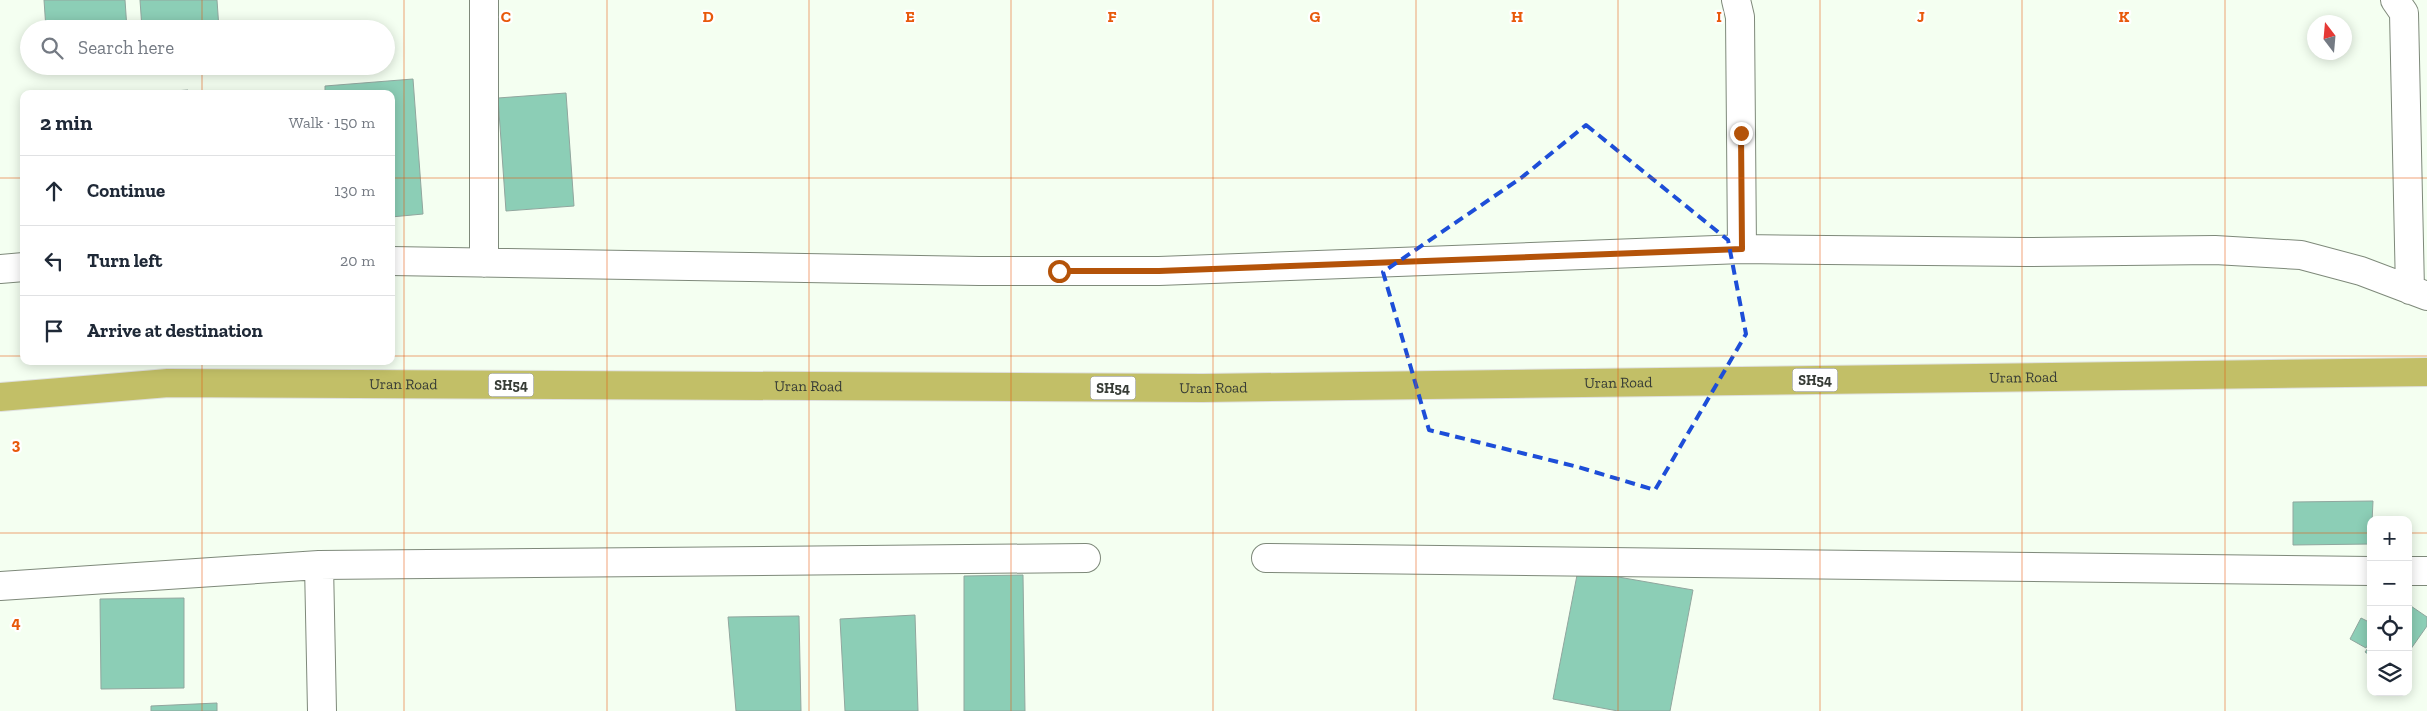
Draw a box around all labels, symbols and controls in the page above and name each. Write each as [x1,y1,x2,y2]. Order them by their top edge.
text: C [501,7,511,26]
text: D [702,7,714,26]
text: E [905,7,915,26]
text: F [1107,7,1117,26]
text: G [1310,7,1321,26]
text: H [1511,7,1523,26]
text: I [1716,7,1722,26]
text: J [1917,7,1925,26]
text: K [2119,7,2130,26]
north arrow [2307,15,2352,60]
search box [20,20,395,75]
icon: search [38,34,66,62]
text: Search here [78,36,174,59]
text: 2 min [40,110,92,135]
text: Walk · 150 m [289,113,375,132]
route end [1730,122,1753,145]
icon: ahead [40,177,68,205]
text: Continue [87,179,165,202]
text: 130 m [334,181,375,200]
icon: left [40,247,68,275]
text: Turn left [87,249,162,272]
text: 20 m [340,251,375,270]
route start [1048,260,1071,283]
icon: arrive [40,317,68,345]
text: Arrive at destination [87,319,263,342]
road number: SH54 [1792,368,1838,392]
street label: Uran Road [1989,368,2058,387]
street label: Uran Road [1584,373,1653,392]
road number: SH54 [488,374,534,396]
street label: Uran Road [369,375,438,393]
road number: SH54 [1090,376,1136,399]
street label: Uran Road [774,377,843,395]
street label: Uran Road [1179,378,1248,397]
text: 3 [12,435,21,454]
map controls [2367,516,2412,696]
button: + [2367,516,2412,561]
button: − [2367,561,2412,606]
button: locate [2367,606,2412,651]
text: 4 [11,613,21,632]
button: layers [2367,651,2412,696]

